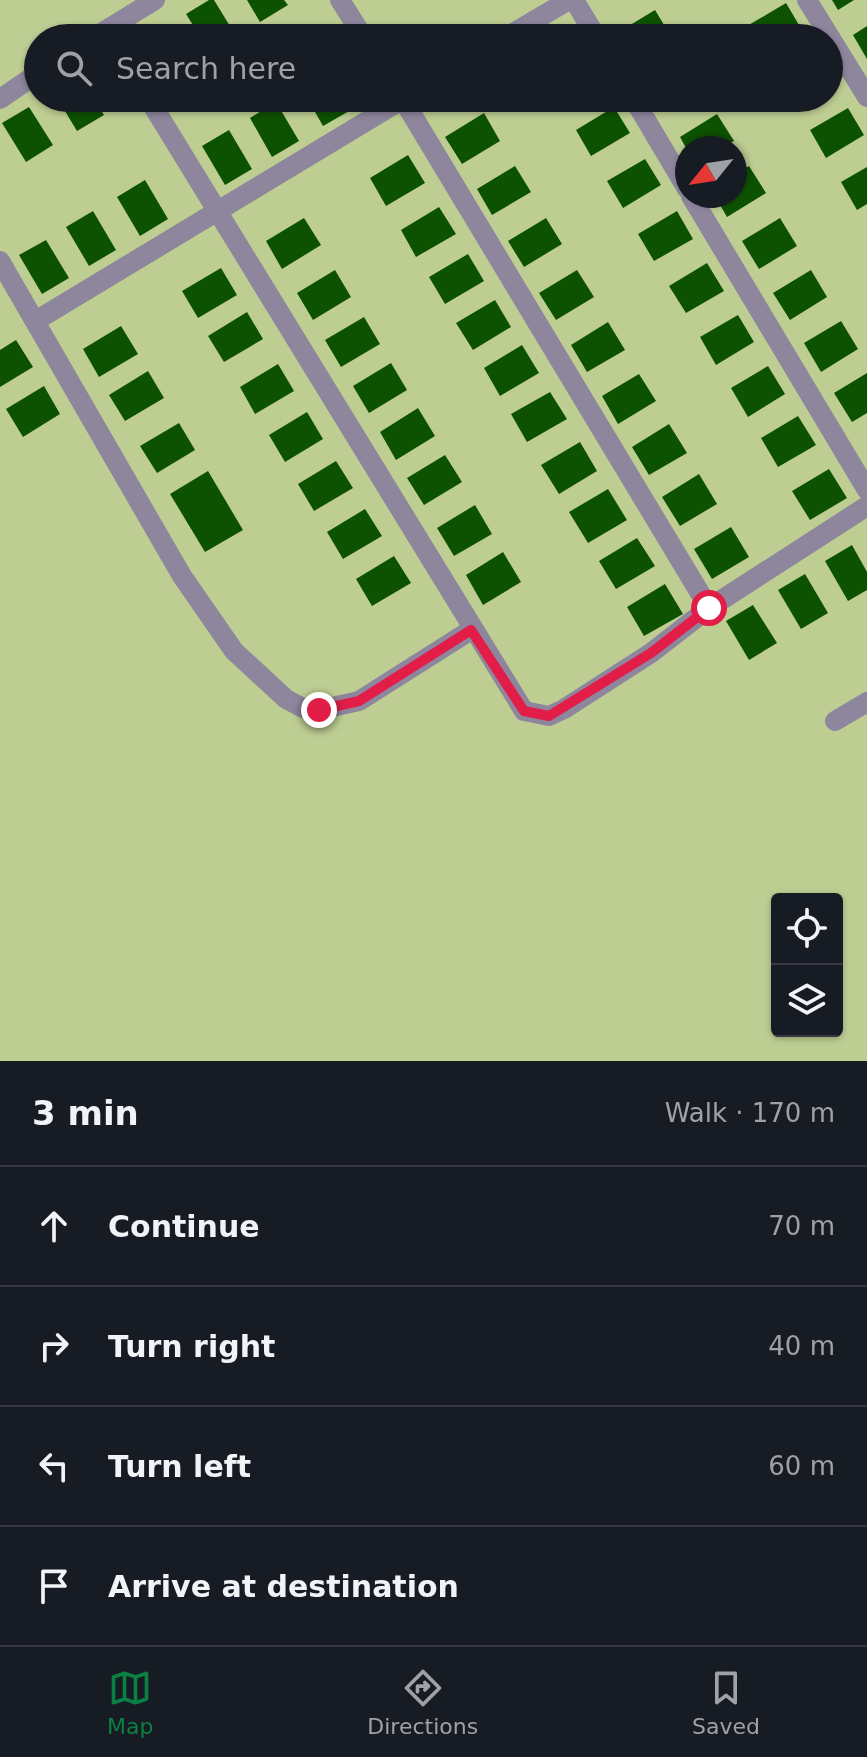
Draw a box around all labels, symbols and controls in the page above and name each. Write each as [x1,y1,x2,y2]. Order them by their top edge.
search box [24,24,843,112]
icon: search [52,46,96,90]
text: Search here [116,51,296,86]
north arrow [675,136,747,208]
route start [691,590,727,626]
route end [301,692,337,728]
map controls [771,893,843,1037]
button: locate [771,893,843,965]
button: layers [771,965,843,1037]
text: 3 min [32,1093,139,1133]
text: Walk · 170 m [665,1098,835,1128]
icon: ahead [32,1204,76,1248]
text: Continue [108,1209,260,1244]
text: 70 m [768,1211,835,1241]
icon: right [32,1324,76,1368]
text: Turn right [108,1329,275,1364]
text: 40 m [768,1331,835,1361]
icon: left [32,1444,76,1488]
text: Turn left [108,1449,251,1484]
text: 60 m [768,1451,835,1481]
icon: arrive [32,1564,76,1608]
text: Arrive at destination [108,1569,459,1604]
tab: Map [107,1666,153,1739]
tab: Directions [367,1666,478,1739]
tab: Saved [692,1666,760,1739]

